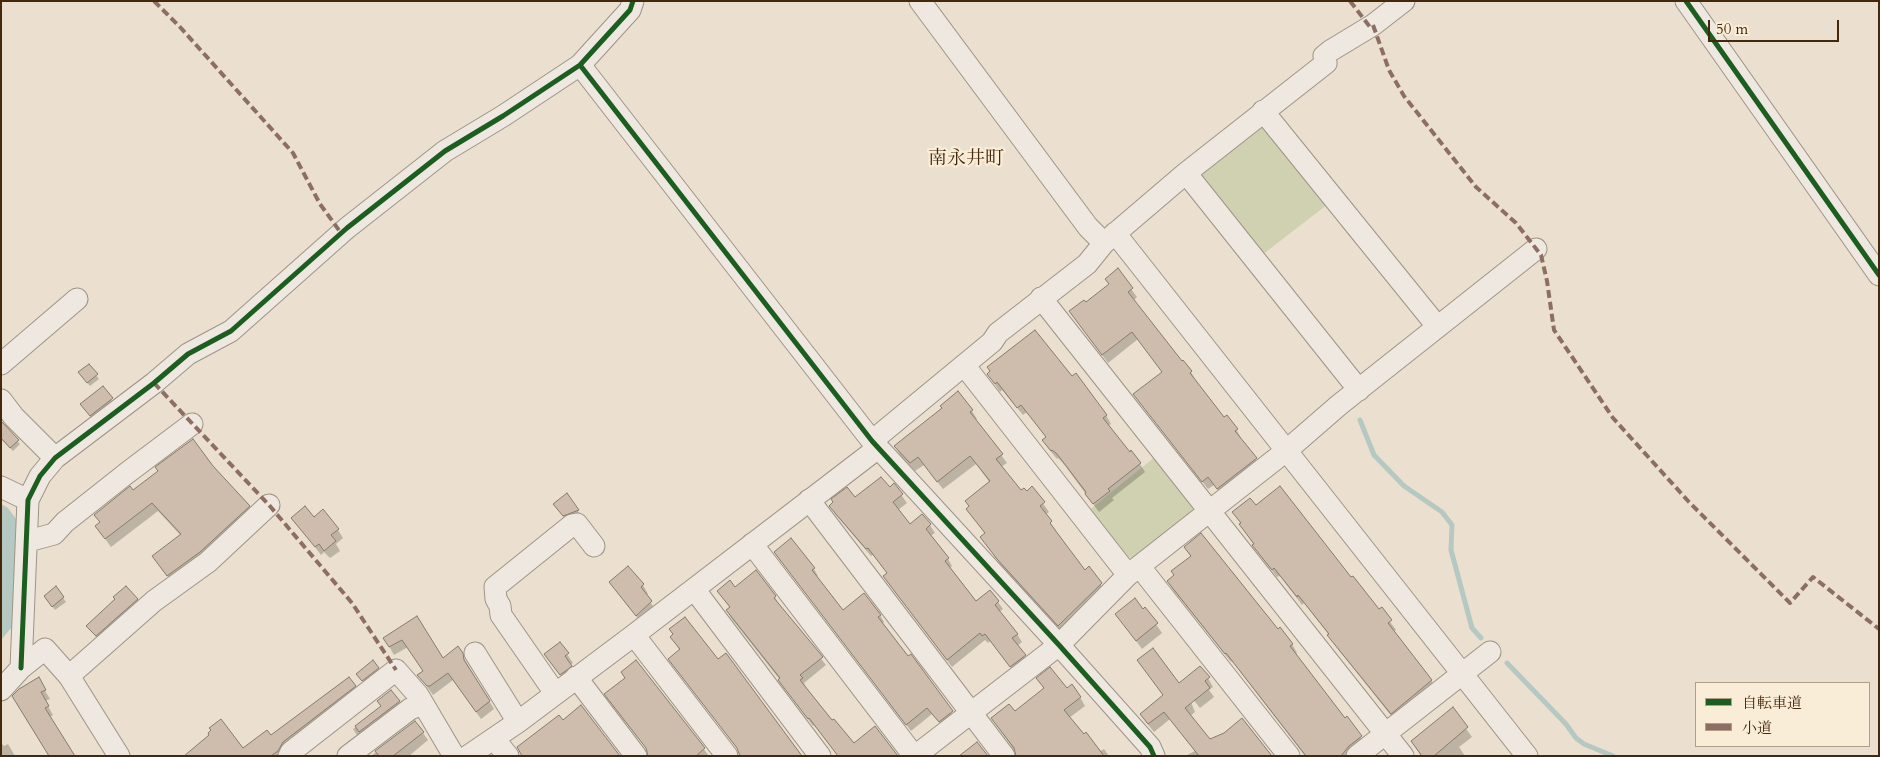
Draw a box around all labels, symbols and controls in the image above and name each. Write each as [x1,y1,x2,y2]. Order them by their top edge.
scale bar [1710,10,1841,42]
text: 50 m [1716,19,1748,39]
district label: 南永井町 [928,149,1004,171]
legend [1695,682,1870,747]
text: 自転車道 [1742,693,1802,713]
text: 小道 [1742,718,1772,738]

